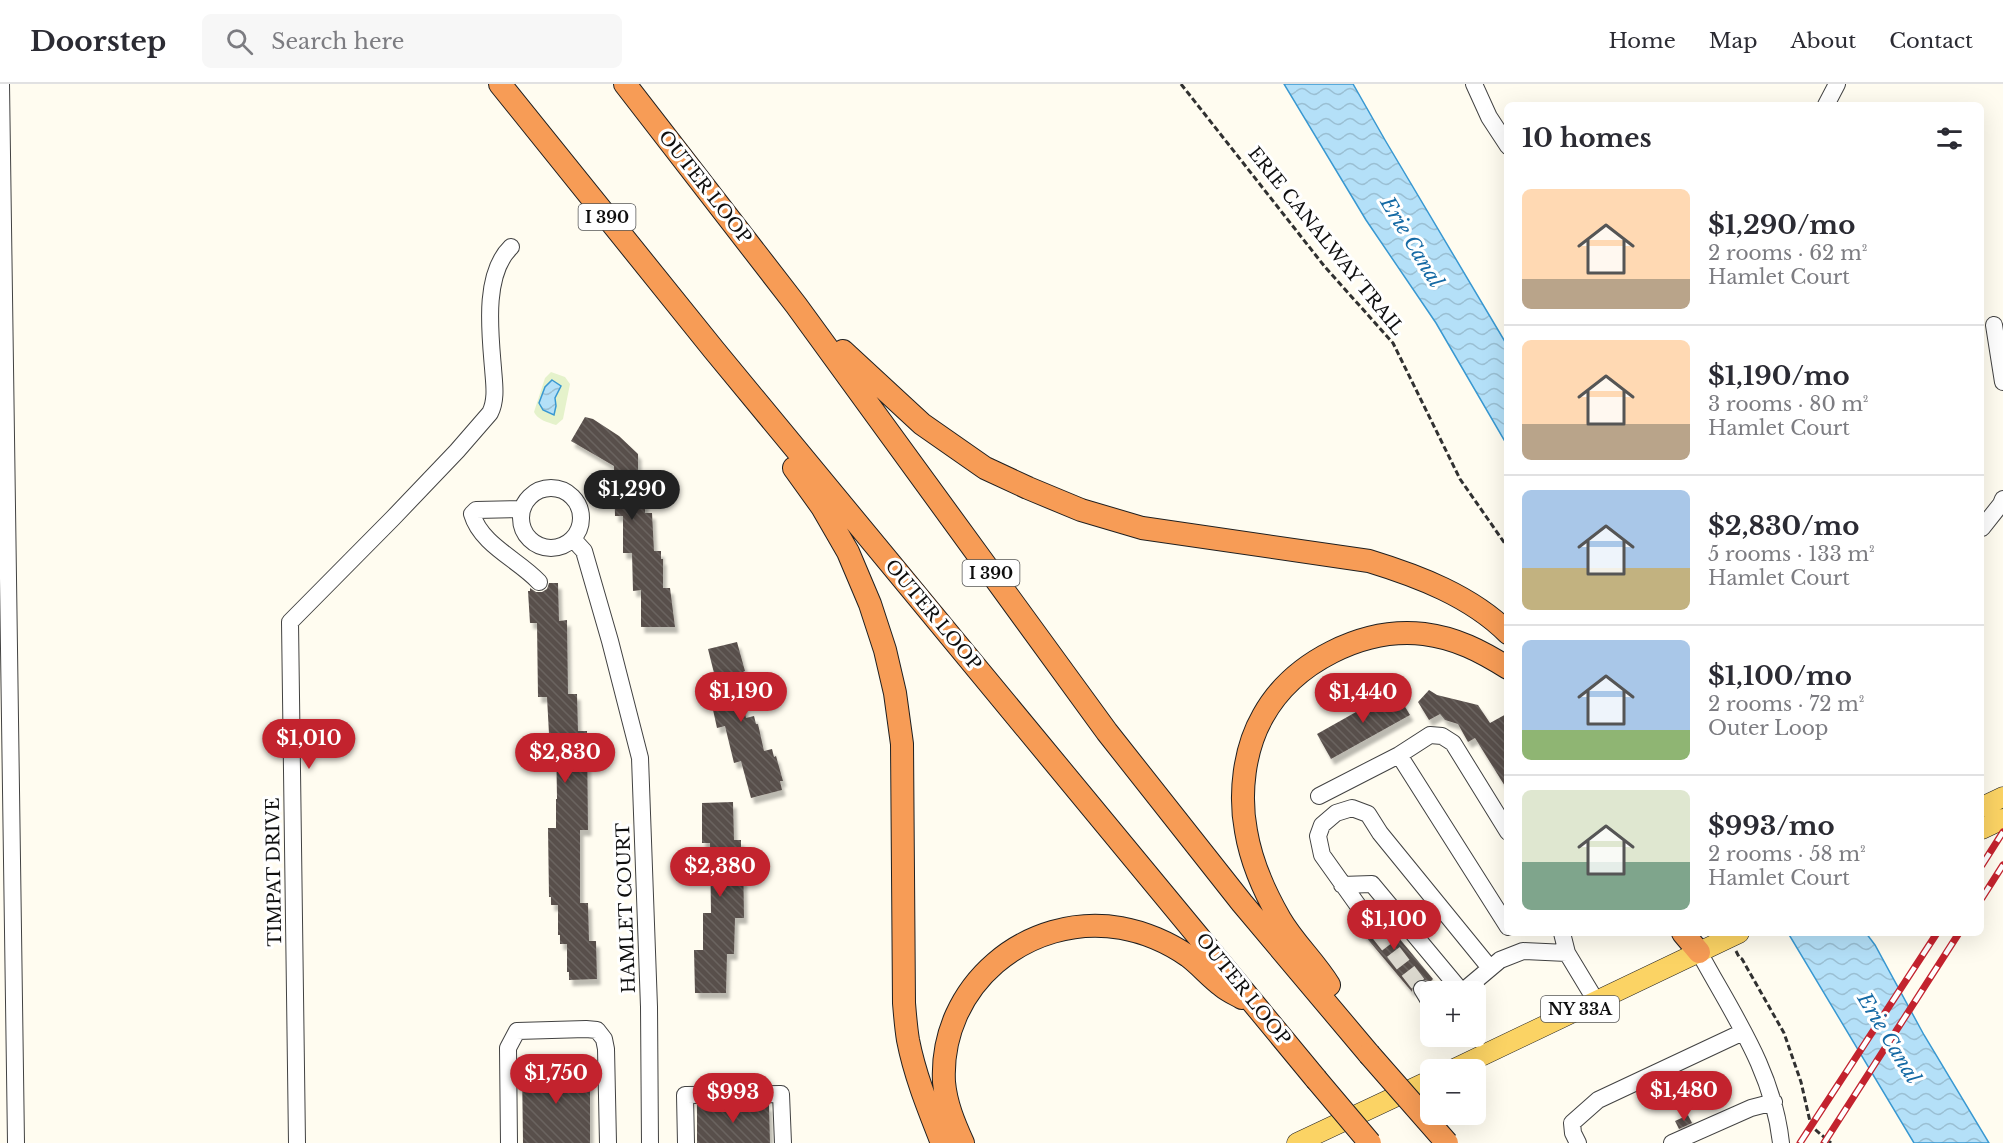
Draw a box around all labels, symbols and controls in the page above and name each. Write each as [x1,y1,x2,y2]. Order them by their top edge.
search box [202,14,622,68]
text: Doorstep [30,24,166,59]
icon: search [223,25,256,58]
text: Search here [271,28,404,55]
text: Home [1609,28,1676,54]
text: Map [1709,28,1757,54]
text: About [1790,28,1856,54]
text: Contact [1889,28,1973,54]
text: 10 homes [1522,122,1652,154]
icon: filters [1933,122,1966,155]
street label: OUTER LOOP [654,126,756,248]
street label: ERIE CANALWAY TRAIL [1243,143,1409,339]
water label: Erie Canal [1375,191,1449,292]
road number: I 390 [578,204,636,230]
text: $1,290/mo [1708,209,1855,241]
icon: home [1570,213,1642,285]
text: 2 rooms · 62 m² [1708,241,1867,265]
text: Hamlet Court [1708,265,1850,289]
text: $1,190/mo [1708,360,1850,392]
icon: home [1570,364,1642,436]
text: 3 rooms · 80 m² [1708,392,1869,416]
text: Hamlet Court [1708,416,1850,440]
pin: $1,290 [583,470,681,521]
text: $1,290 [598,477,666,501]
text: $2,830/mo [1708,510,1860,542]
icon: home [1570,514,1642,586]
text: 5 rooms · 133 m² [1708,542,1875,566]
street label: OUTER LOOP [880,555,986,675]
road number: I 390 [962,560,1020,586]
text: Hamlet Court [1708,566,1850,590]
text: $1,100/mo [1708,660,1852,692]
icon: home [1570,664,1642,736]
pin: $1,190 [692,672,790,723]
pin: $1,440 [1314,673,1412,724]
text: $1,190 [709,679,773,703]
text: $1,440 [1329,680,1397,704]
text: 2 rooms · 72 m² [1708,692,1865,716]
text: Outer Loop [1708,716,1828,740]
pin: $1,010 [260,719,358,770]
text: $1,010 [276,726,342,750]
pin: $2,830 [516,733,614,784]
text: $2,830 [529,740,601,764]
street label: TIMPAT DRIVE [262,797,286,947]
text: $993/mo [1708,810,1835,842]
icon: home [1570,814,1642,886]
street label: HAMLET COURT [612,822,640,994]
text: 2 rooms · 58 m² [1708,842,1866,866]
pin: $2,380 [671,847,769,898]
text: $2,380 [684,854,756,878]
text: Hamlet Court [1708,866,1850,890]
pin: $1,100 [1345,900,1443,951]
text: $1,100 [1361,907,1427,931]
street label: OUTER LOOP [1191,929,1295,1049]
map controls [1420,981,1486,1125]
button: + [1420,981,1486,1047]
water label: Erie Canal [1852,987,1926,1088]
road number: NY 33A [1541,996,1619,1022]
pin: $1,750 [507,1054,605,1105]
button: − [1420,1059,1486,1125]
text: $1,750 [524,1061,588,1085]
pin: $1,480 [1635,1071,1733,1122]
pin: $993 [697,1073,769,1124]
text: $1,480 [1650,1078,1718,1102]
text: $993 [707,1080,759,1104]

